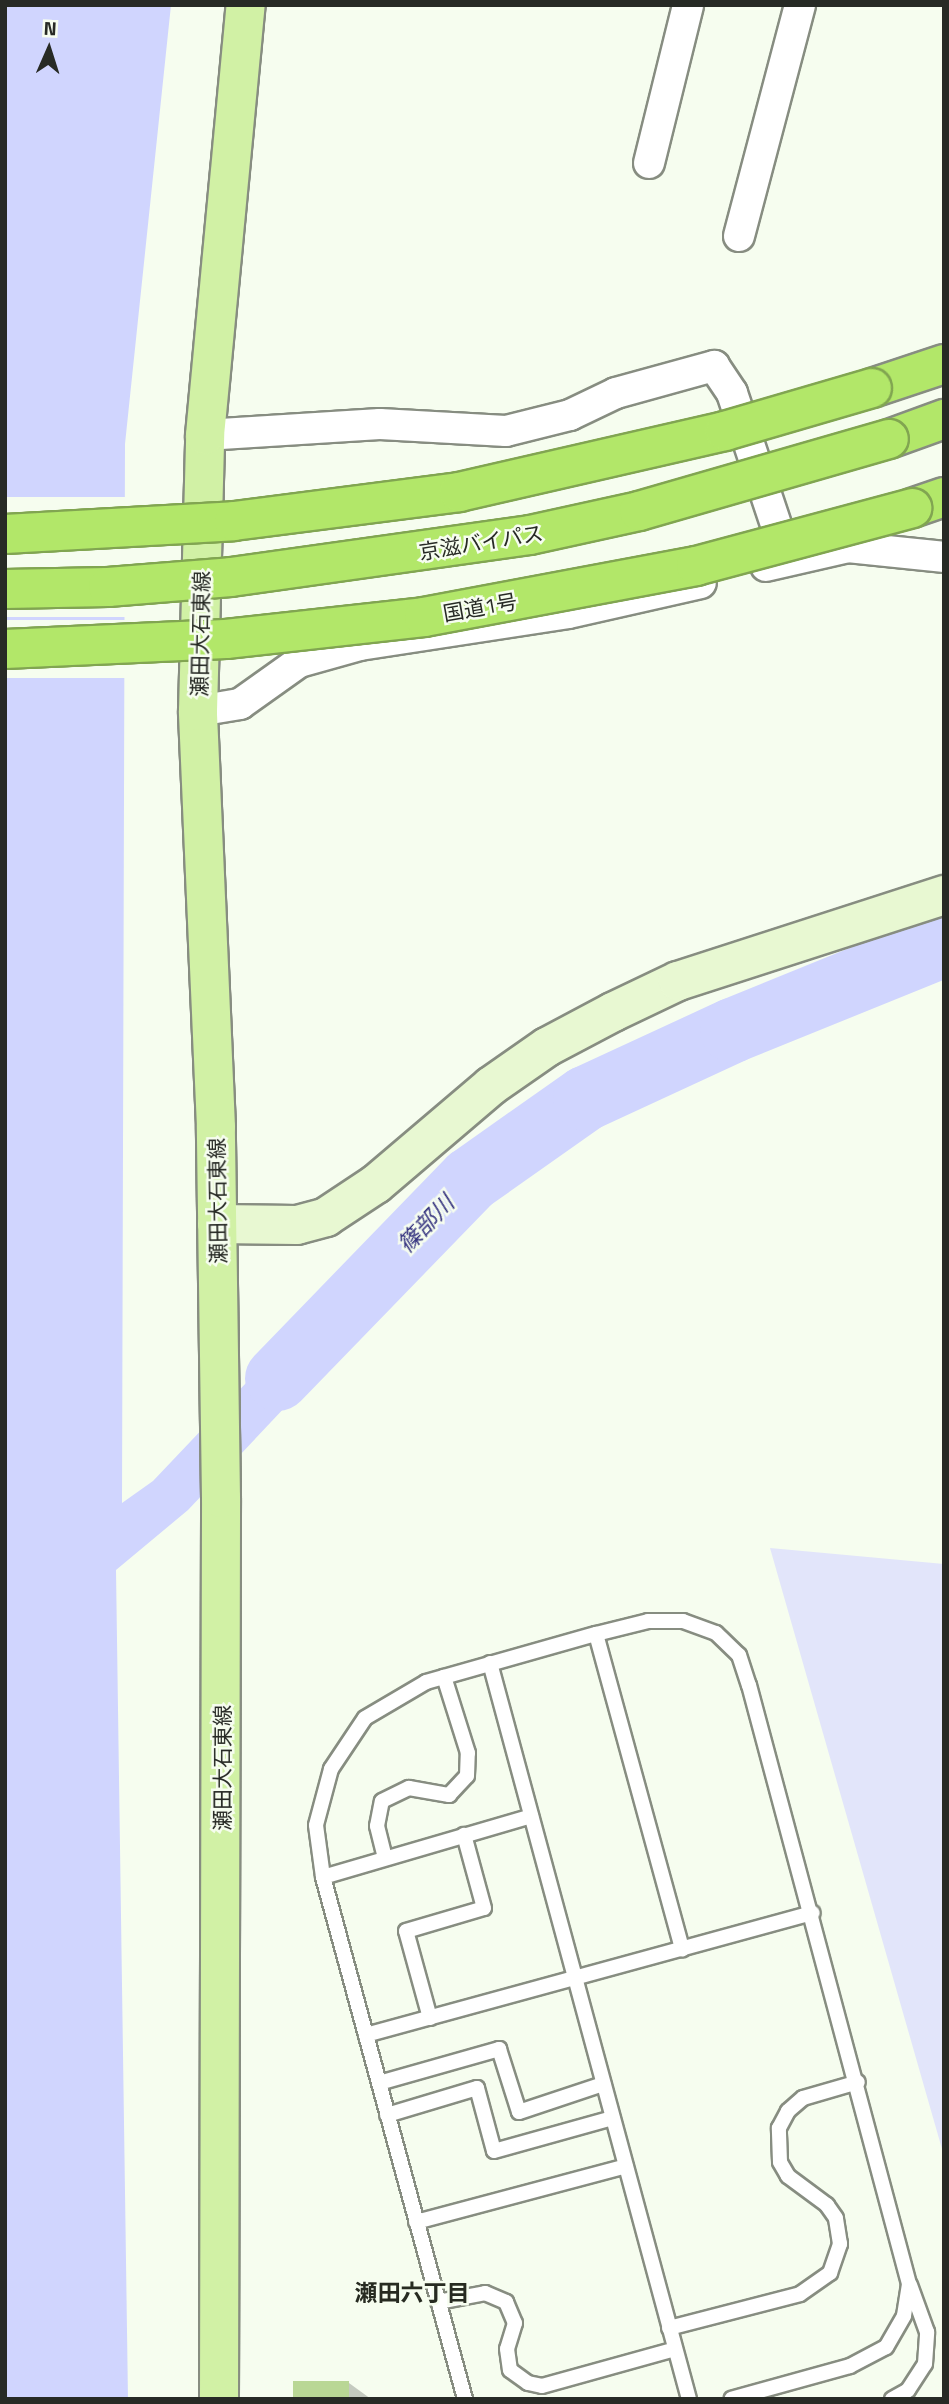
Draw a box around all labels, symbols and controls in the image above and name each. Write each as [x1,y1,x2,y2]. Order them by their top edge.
text: N [43,13,57,42]
north arrow [14,14,84,84]
street label: 京滋バイパス [417,520,545,564]
street label: 瀬田大石東線 [186,571,214,697]
street label: 国道1号 [441,588,519,626]
street label: 瀬田大石東線 [203,1138,231,1264]
water label: 篠部川 [392,1190,460,1258]
street label: 瀬田大石東線 [209,1705,235,1831]
district label: 瀬田六丁目 [355,2279,469,2307]

